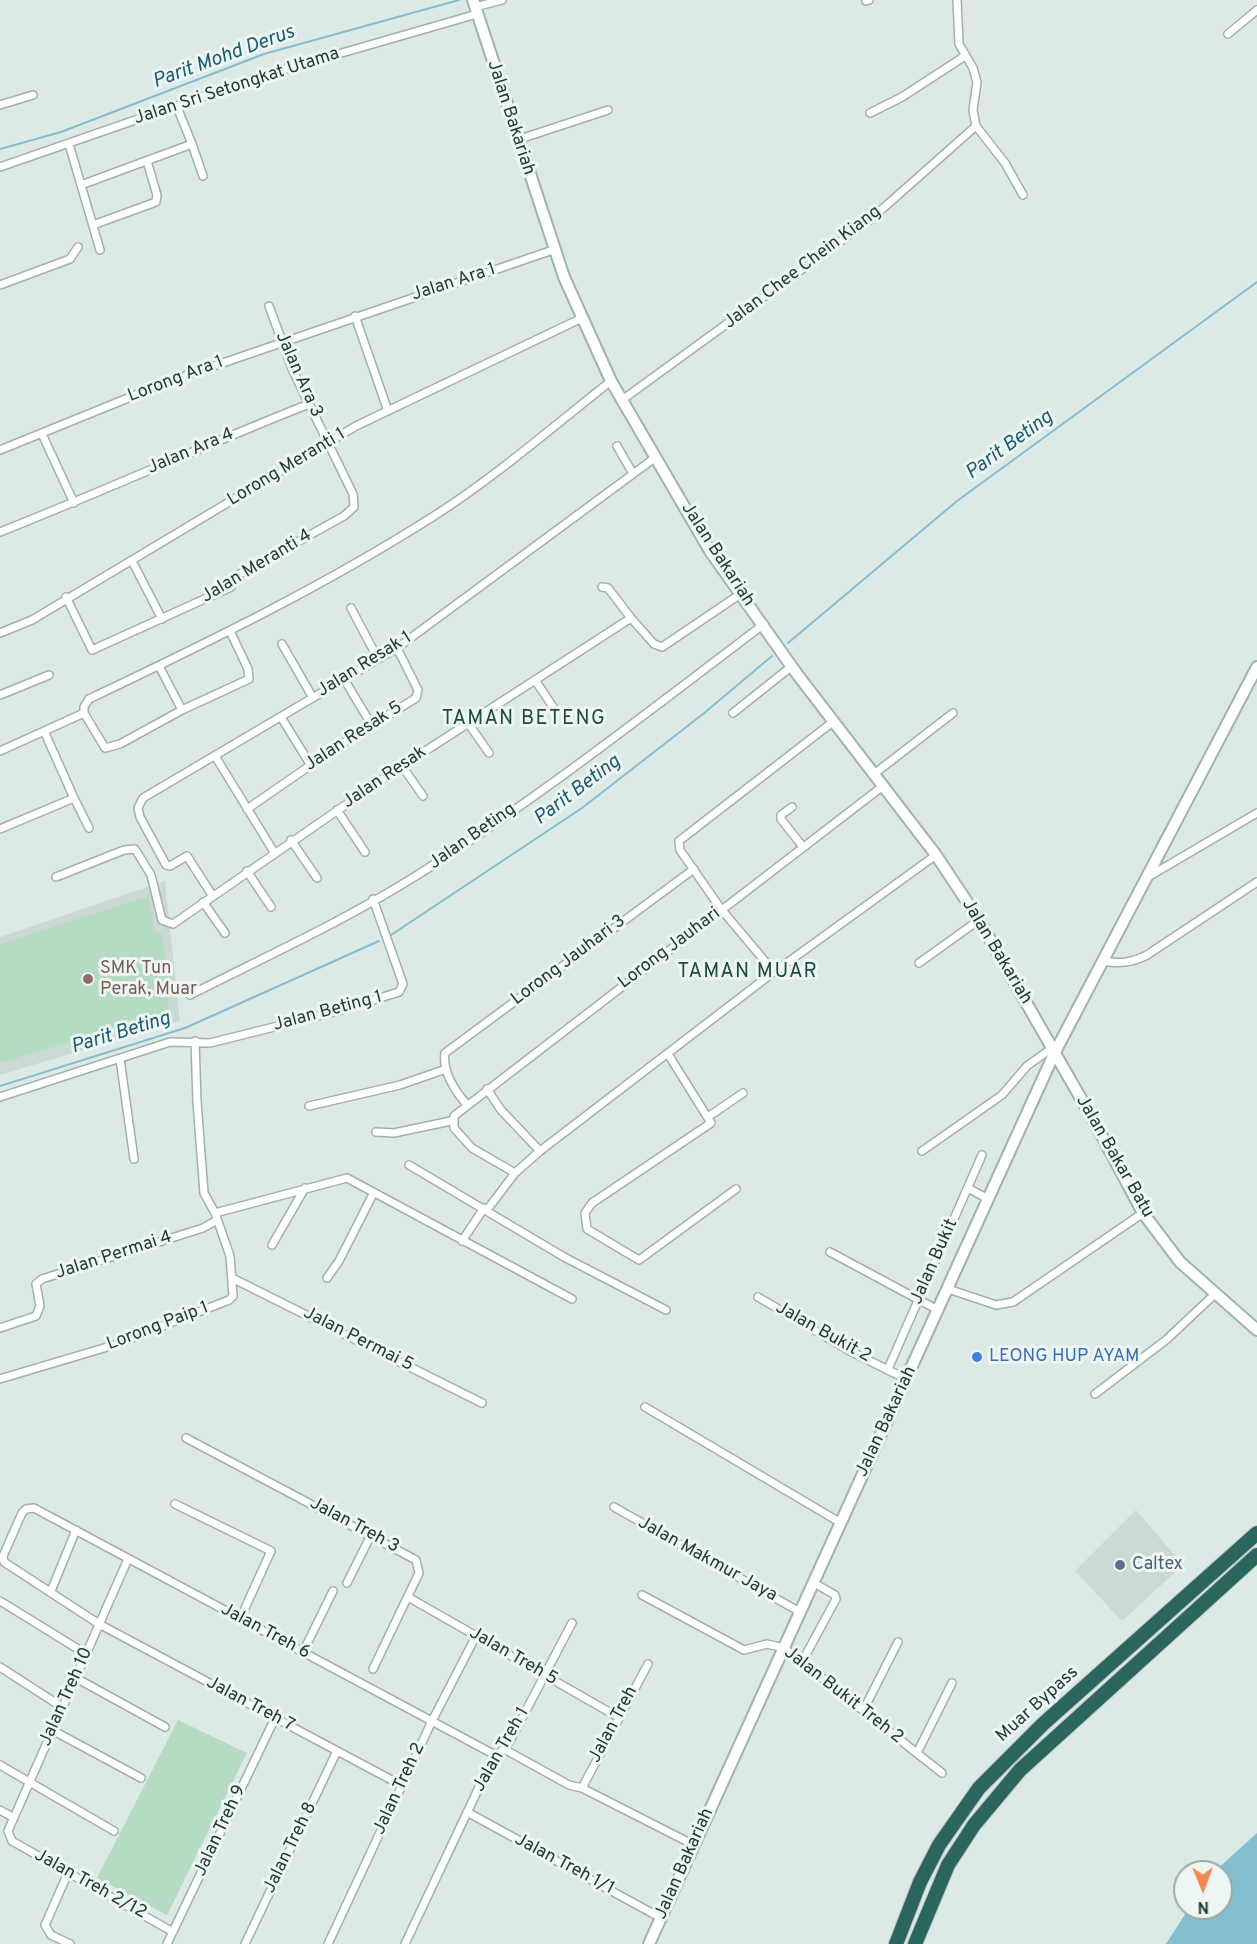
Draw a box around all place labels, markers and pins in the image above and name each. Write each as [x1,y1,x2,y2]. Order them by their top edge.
place label: SMK Tun Perak, Muar [100,958,197,1000]
marker: SMK Tun Perak, Muar [81,972,95,986]
place label: LEONG HUP AYAM [989,1346,1139,1368]
marker: LEONG HUP AYAM [970,1350,984,1364]
place label: Caltex [1132,1554,1183,1576]
marker: Caltex [1113,1558,1127,1572]

